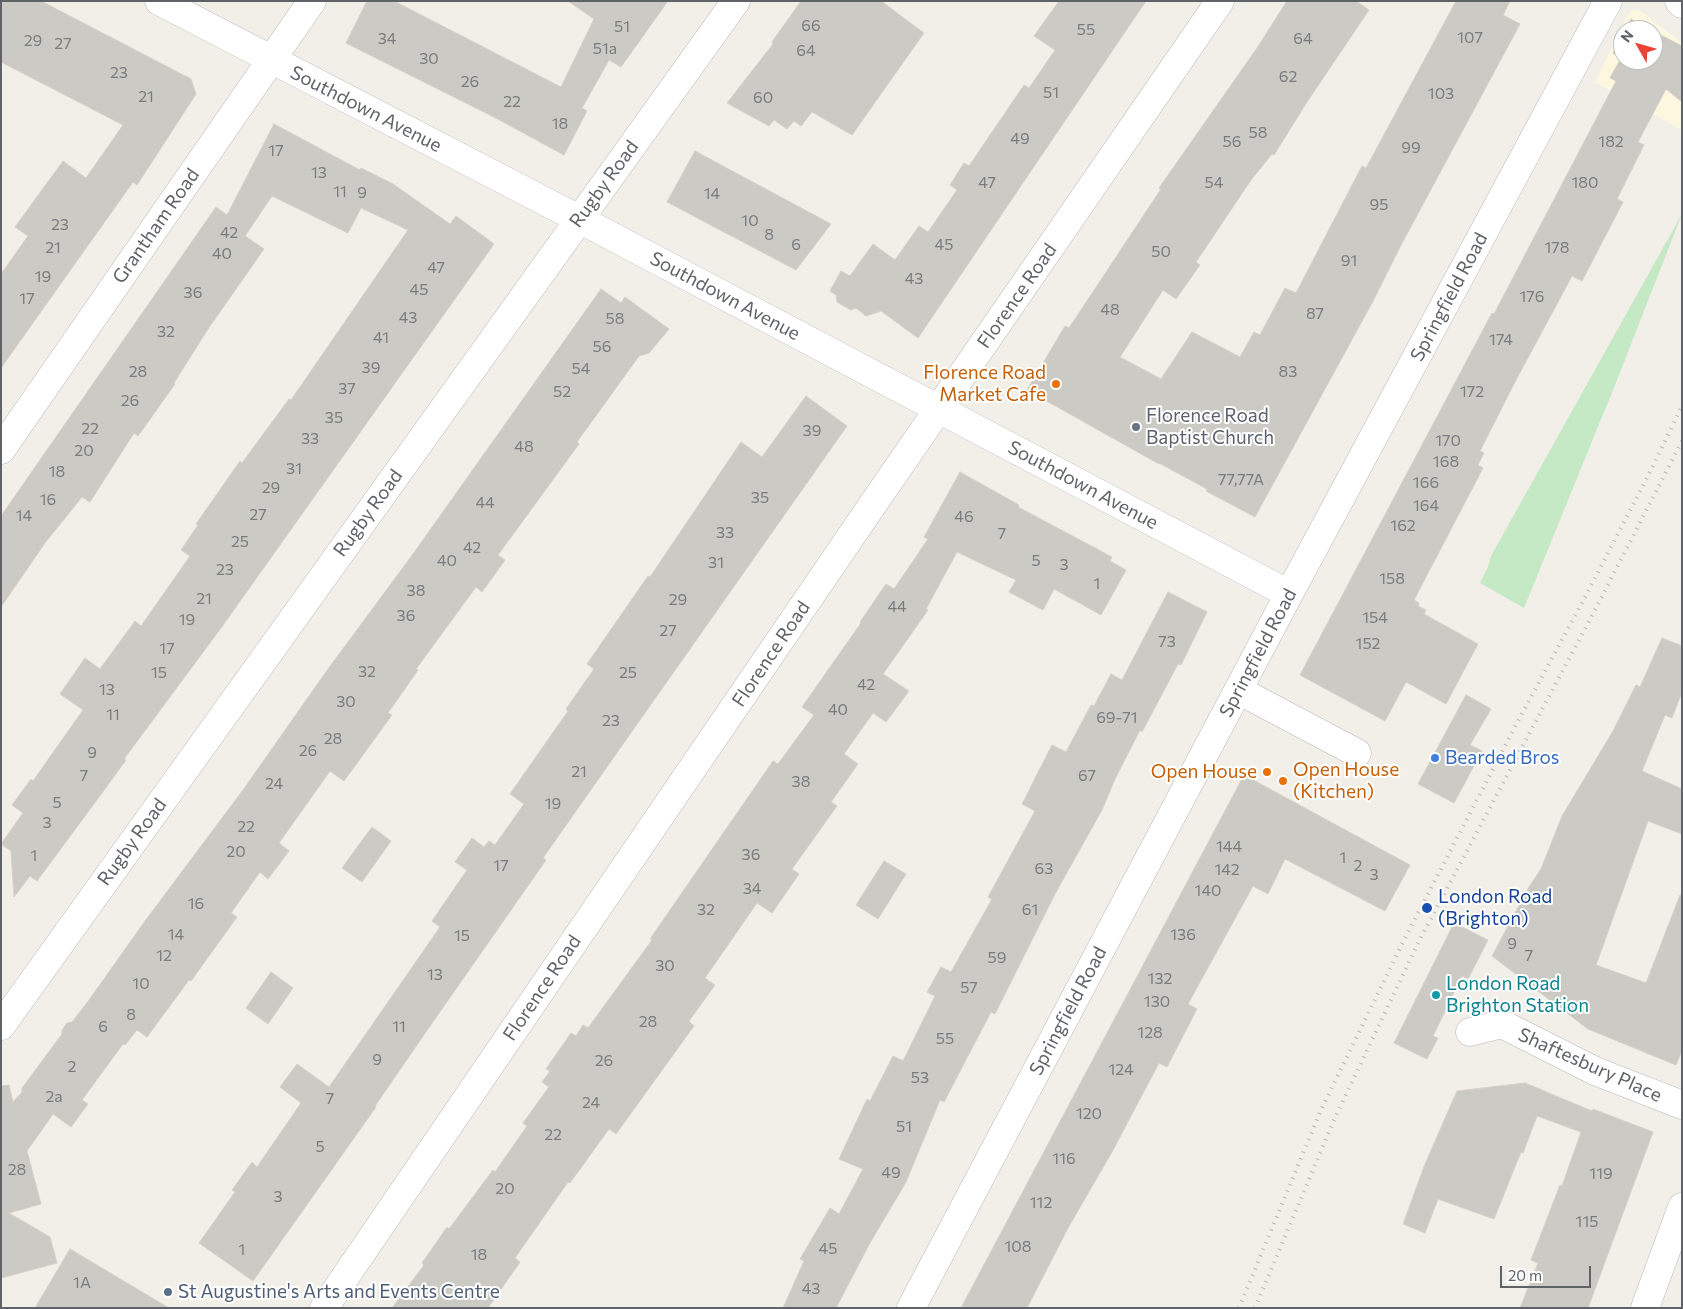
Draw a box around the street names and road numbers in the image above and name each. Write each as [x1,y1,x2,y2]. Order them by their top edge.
street label: Southdown Avenue [286,61,446,157]
street label: Rugby Road [565,136,643,232]
street label: Grantham Road [108,164,204,288]
street label: Springfield Road [1406,229,1492,365]
street label: Florence Road [972,239,1062,353]
street label: Southdown Avenue [646,247,804,345]
street label: Southdown Avenue [1004,436,1162,534]
street label: Rugby Road [329,465,407,561]
street label: Springfield Road [1215,585,1301,721]
street label: Florence Road [727,597,815,711]
street label: Rugby Road [93,794,171,890]
street label: Florence Road [498,931,586,1045]
street label: Springfield Road [1025,943,1111,1079]
street label: Shaftesbury Place [1515,1023,1665,1107]

